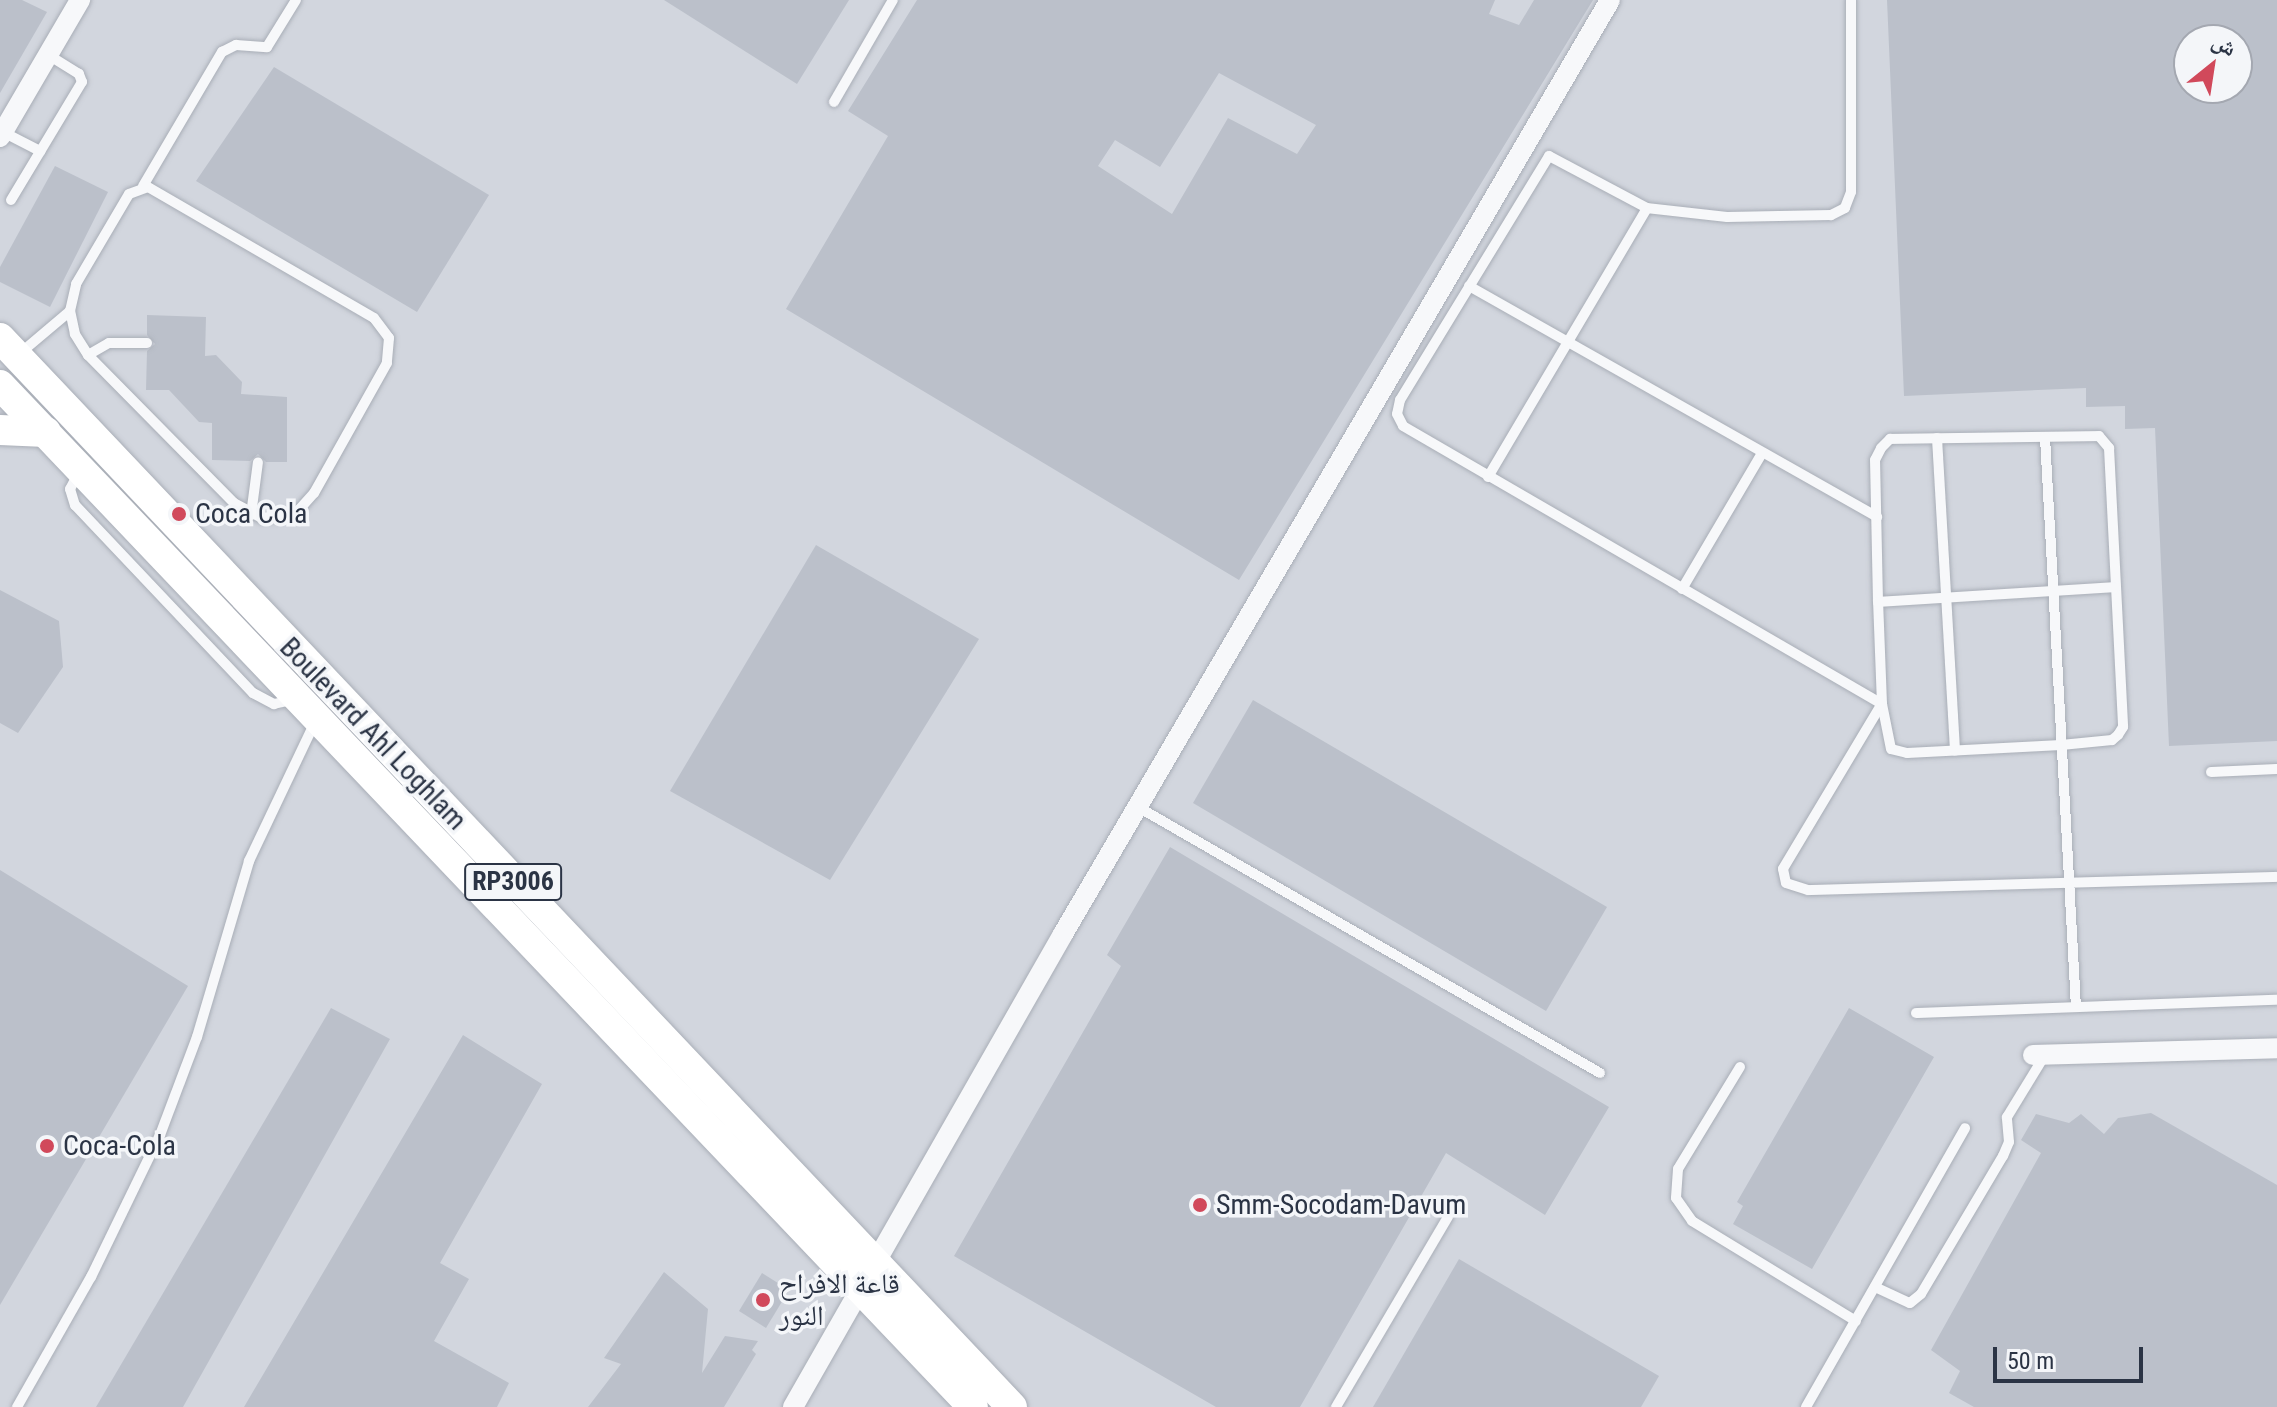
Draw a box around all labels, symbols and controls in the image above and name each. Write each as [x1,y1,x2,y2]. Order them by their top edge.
north arrow [2173,24,2253,104]
text: ش [2208,28,2241,61]
place label: Coca Cola [195,497,307,531]
marker: Coca Cola [170,505,188,523]
street label: Boulevard Ahl Loghlam [273,631,473,837]
road number: RP3006 [463,860,563,904]
place label: Coca-Cola [63,1129,176,1163]
marker: Coca-Cola [38,1137,56,1155]
place label: Smm-Socodam-Davum [1216,1188,1466,1222]
marker: Smm-Socodam-Davum [1191,1196,1209,1214]
place label: قاعة الافراح النور [779,1267,900,1333]
marker: قاعة الافراح النور [754,1291,772,1309]
scale bar [1997,1331,2147,1381]
text: 50 m [2007,1347,2054,1375]

